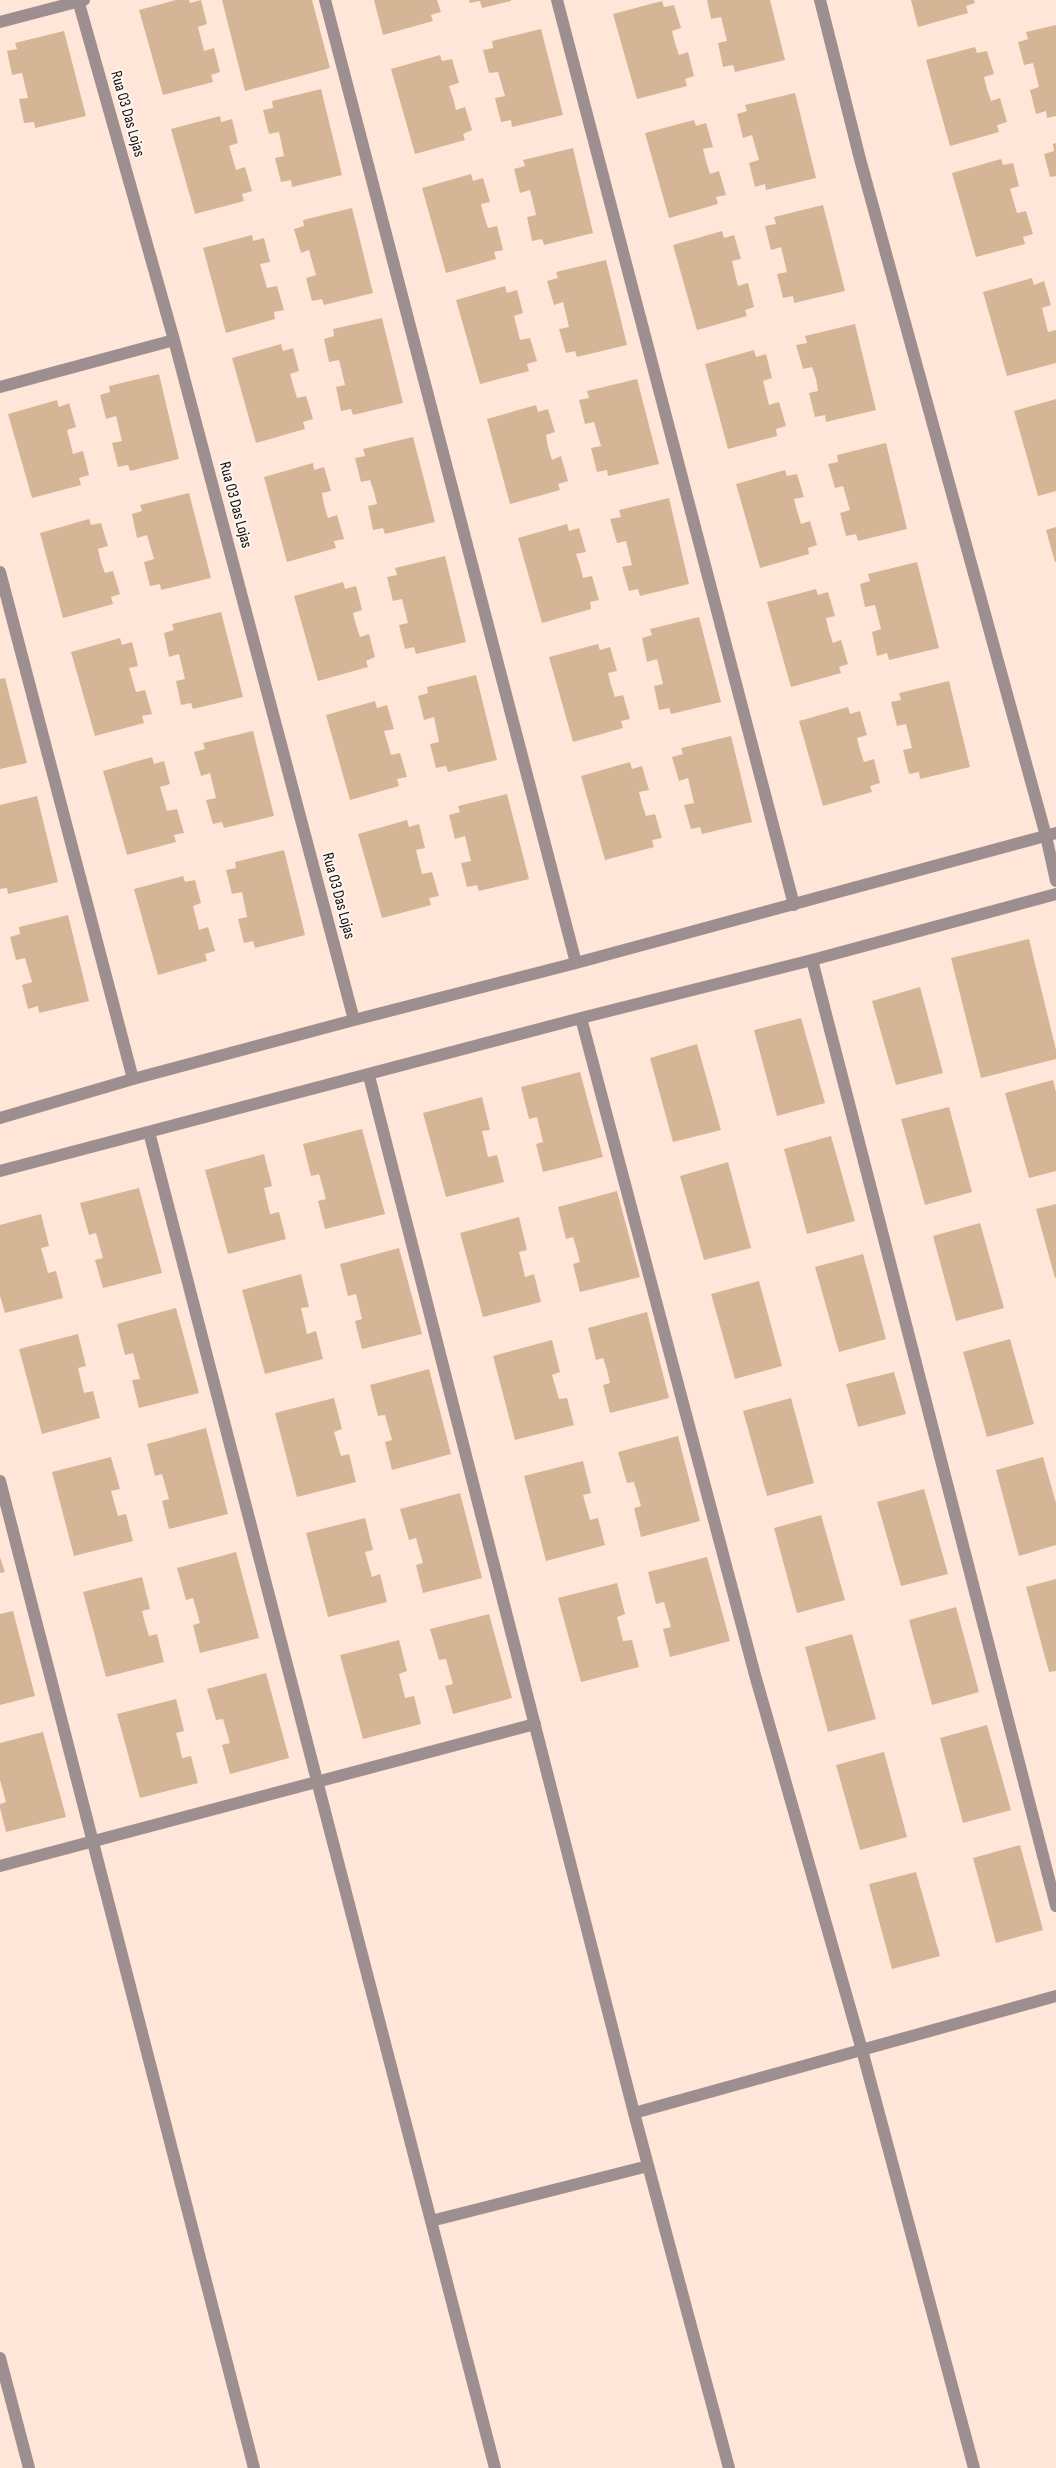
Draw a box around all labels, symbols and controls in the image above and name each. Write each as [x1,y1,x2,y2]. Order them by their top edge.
street label: Rua 03 Das Lojas [106,69,148,159]
street label: Rua 03 Das Lojas [214,460,256,550]
street label: Rua 03 Das Lojas [317,851,359,941]

